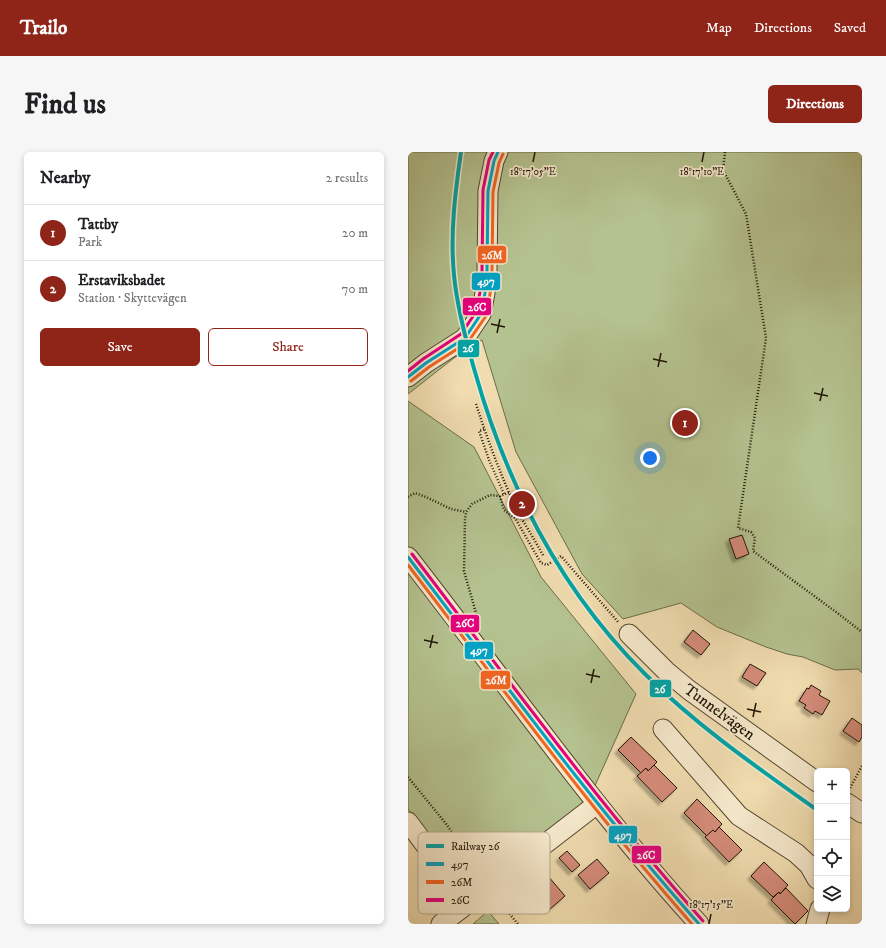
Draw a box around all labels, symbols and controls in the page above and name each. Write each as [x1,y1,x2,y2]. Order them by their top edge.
text: Trailo [20,17,67,40]
text: Map [706,19,732,37]
text: Directions [754,19,812,37]
text: Saved [834,19,866,37]
button: Directions [768,85,862,123]
text: Find us [24,87,106,122]
text: 18°17'05"E [510,166,556,178]
text: 18°17'10"E [680,166,724,178]
text: Nearby [40,167,90,189]
text: 2 results [326,170,368,186]
text: Tattby [78,215,118,234]
text: 1 [51,225,55,241]
text: 20 m [342,225,368,241]
text: Park [78,234,102,250]
line badge: 26M [477,245,507,264]
text: 26M [481,249,503,263]
text: Erstaviksbadet [78,271,165,290]
line badge: 497 [471,272,501,291]
text: 497 [476,275,495,289]
text: 2 [50,281,56,297]
text: 70 m [342,281,368,297]
text: Station · Skyttevägen [78,290,187,306]
line badge: 26C [462,297,492,316]
text: 26C [468,301,486,315]
button: Save [40,328,200,366]
button: Share [208,328,368,366]
line badge: 26 [457,339,480,358]
text: 26 [462,342,475,356]
pin: 1 [672,408,698,438]
your location [640,448,660,468]
pin: 2 [509,489,535,519]
line badge: 26C [450,614,480,633]
text: 26C [456,617,474,631]
line badge: 497 [464,641,494,660]
text: 497 [469,644,488,658]
line badge: 26M [480,670,511,690]
text: 26M [485,674,507,688]
line badge: 26 [649,679,672,698]
street label: Tunnelvägen [680,679,759,745]
text: 26 [654,683,667,697]
map controls [814,768,850,912]
button: + [814,768,850,804]
button: − [814,804,850,840]
line badge: 497 [608,825,638,844]
text: 497 [613,829,632,843]
legend [418,832,550,914]
text: Railway 26 [451,840,501,854]
button: locate [814,840,850,876]
line badge: 26C [631,845,662,864]
text: 26C [637,849,655,863]
text: 497 [451,858,469,872]
text: 26M [451,876,472,890]
button: layers [814,876,850,912]
text: 26C [451,894,469,908]
text: 18°17'15"E [689,899,733,911]

